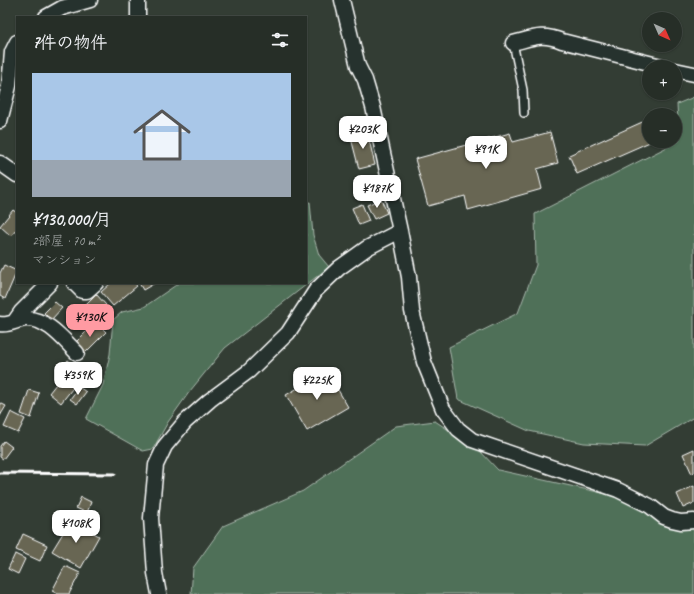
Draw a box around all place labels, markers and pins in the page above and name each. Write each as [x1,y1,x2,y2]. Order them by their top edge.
pin: ¥203K [335,116,391,150]
pin: ¥91K [462,136,510,170]
pin: ¥187K [349,175,405,209]
pin: ¥130K [62,304,118,338]
pin: ¥359K [50,362,106,396]
pin: ¥225K [289,367,345,401]
pin: ¥108K [48,510,104,544]

